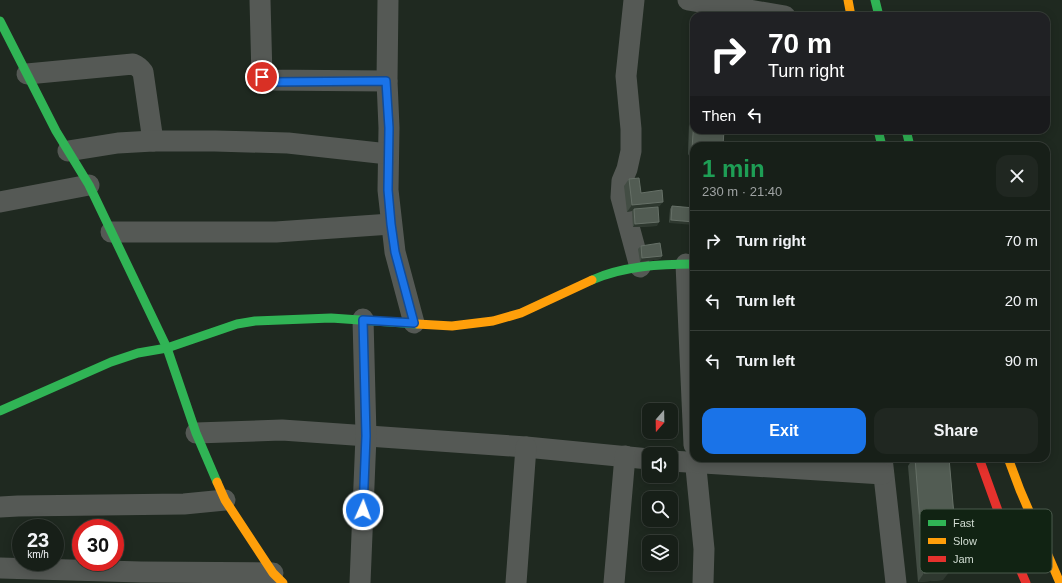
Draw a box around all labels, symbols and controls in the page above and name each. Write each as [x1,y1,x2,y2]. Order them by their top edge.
icon: right [702,28,754,80]
text: 70 m [768,28,832,59]
pin [245,60,279,94]
text: Turn right [768,61,844,81]
icon: arrive [251,66,273,88]
icon: left [744,104,766,126]
text: Then [702,107,736,124]
text: 1 min [702,155,765,182]
button: close [996,155,1038,197]
text: 230 m · 21:40 [702,184,782,199]
icon: right [702,230,724,252]
text: Turn right [736,232,806,249]
text: 70 m [1005,232,1038,249]
icon: left [702,290,724,312]
text: Turn left [736,292,795,309]
text: 20 m [1005,292,1038,309]
icon: left [702,350,724,372]
text: Turn left [736,352,795,369]
text: 90 m [1005,352,1038,369]
north arrow [642,403,678,439]
map controls [642,403,678,571]
button: Exit [702,408,866,454]
button: Share [874,408,1038,454]
button: sound [642,447,678,483]
position arrow [342,489,384,531]
button: search [642,491,678,527]
legend [920,509,1052,573]
text: Fast [953,517,974,529]
speed limit sign: 30 [72,519,124,571]
text: 23 [27,529,49,551]
button: layers [642,535,678,571]
text: Slow [953,535,977,547]
text: km/h [27,549,49,560]
text: Jam [953,553,974,565]

